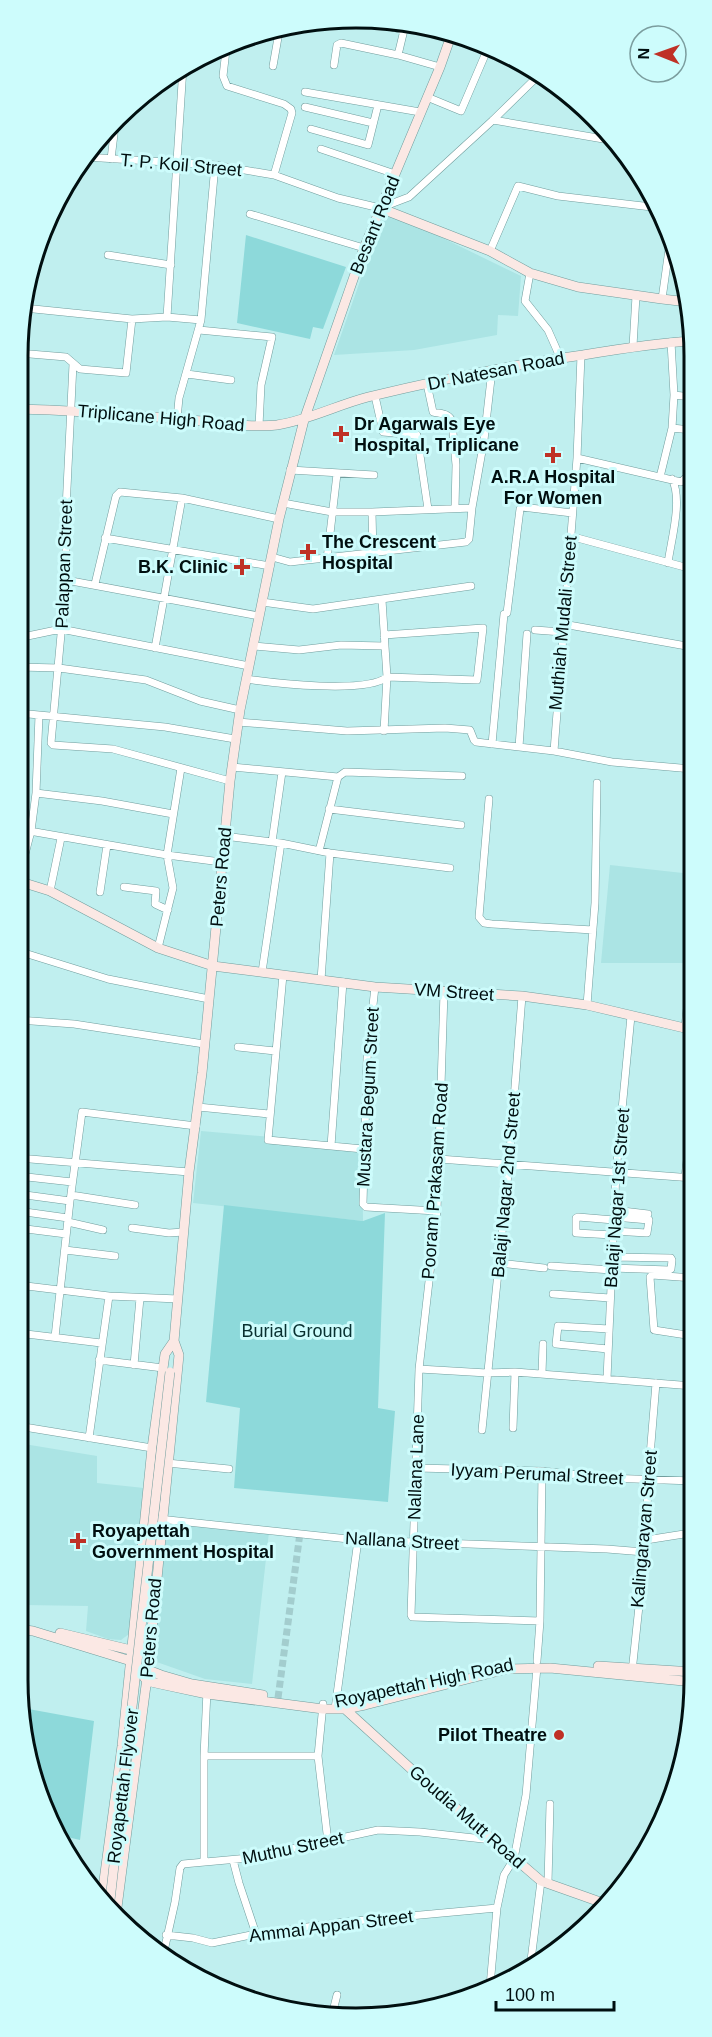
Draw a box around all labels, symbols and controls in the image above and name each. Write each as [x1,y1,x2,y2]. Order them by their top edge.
north arrow [628,24,688,84]
text: N [635,48,652,60]
street label: T. P. Koil Street [119,150,243,180]
street label: Besant Road [346,173,404,277]
street label: Dr Natesan Road [426,348,566,394]
street label: Triplicane High Road [77,401,245,435]
place label: Dr Agarwals Eye Hospital, Triplicane [354,414,519,455]
marker: Dr Agarwals Eye Hospital, Triplicane [332,425,350,443]
marker: A.R.A Hospital For Women [544,446,562,464]
place label: A.R.A Hospital For Women [491,467,615,508]
street label: Palappan Street [52,499,76,629]
place label: The Crescent Hospital [322,532,436,573]
street label: Muthiah Mudali Street [545,535,581,711]
marker: The Crescent Hospital [299,543,317,561]
place label: B.K. Clinic [138,557,228,577]
marker: B.K. Clinic [233,558,251,576]
street label: Peters Road [207,826,235,928]
street label: VM Street [413,979,495,1005]
street label: Mustara Begum Street [353,1007,383,1187]
street label: Pooram Prakasam Road [418,1082,452,1280]
street label: Balaji Nagar 2nd Street [488,1091,524,1279]
street label: Balaji Nagar 1st Street [601,1107,633,1289]
park label: Burial Ground [241,1321,353,1341]
street label: Nallana Lane [404,1414,428,1520]
street label: Kalingarayan Street [627,1449,661,1609]
street label: Iyyam Perumal Street [450,1459,624,1489]
place label: Royapettah Government Hospital [92,1521,274,1562]
street label: Nallana Street [345,1528,459,1554]
marker: Royapettah Government Hospital [69,1532,87,1550]
street label: Peters Road [137,1577,165,1679]
street label: Royapettah High Road [333,1654,515,1712]
street label: Royapettah Flyover [104,1707,142,1865]
place label: Pilot Theatre [438,1725,547,1745]
marker: Pilot Theatre [552,1728,566,1742]
street label: Goudia Mutt Road [405,1762,529,1872]
street label: Muthu Street [241,1828,345,1868]
street label: Ammai Appan Street [248,1906,414,1946]
scale bar [496,1974,614,2012]
text: 100 m [505,1985,555,2005]

